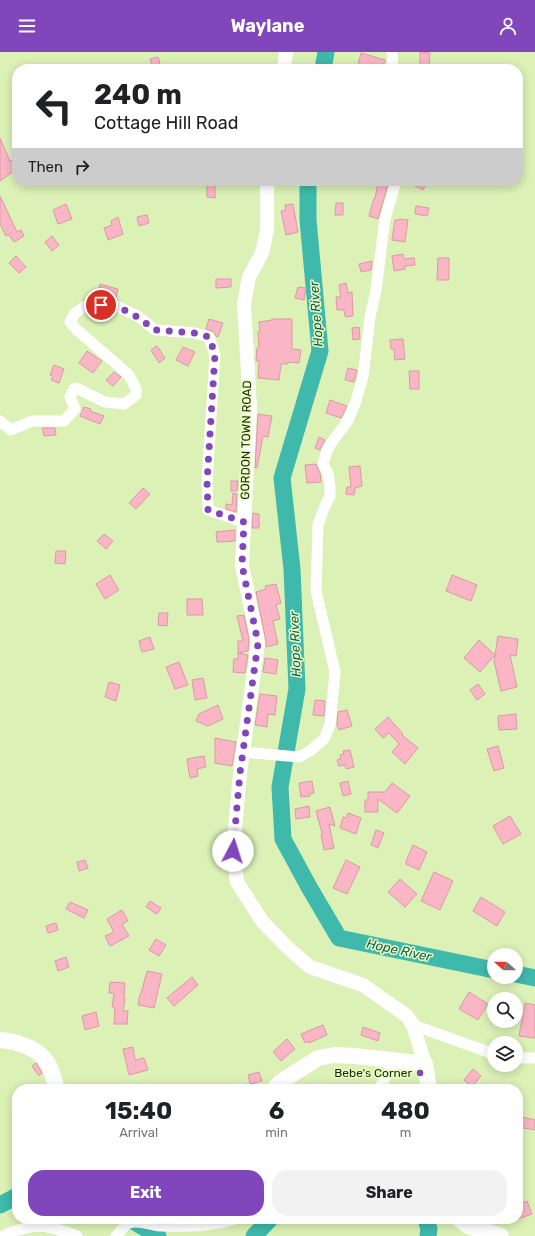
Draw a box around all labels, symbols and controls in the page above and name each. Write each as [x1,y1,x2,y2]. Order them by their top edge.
icon: menu [16,15,38,37]
text: Waylane [231,15,304,37]
icon: person [497,15,519,37]
text: 240 m [94,78,182,111]
icon: left [28,80,80,132]
text: Cottage Hill Road [94,112,239,134]
icon: right [71,156,93,178]
text: Then [28,158,63,176]
water label: Hope River [306,280,326,347]
pin [84,288,118,322]
icon: arrive [90,294,112,316]
street label: GORDON TOWN ROAD [238,380,254,500]
water label: Hope River [286,610,304,677]
position arrow [212,830,254,872]
water label: Hope River [365,936,434,964]
north arrow [487,948,523,984]
map controls [487,948,523,1072]
button: search [487,992,523,1028]
button: layers [487,1036,523,1072]
place label: Bebe's Corner [334,1066,412,1080]
marker: Bebe's Corner [415,1068,425,1078]
text: 15:40 [105,1097,172,1125]
text: 6 [269,1097,284,1125]
text: 480 [381,1097,430,1125]
text: Arrival [119,1125,158,1140]
text: min [265,1125,288,1140]
text: m [400,1125,411,1140]
button: Exit [28,1170,264,1216]
button: Share [272,1170,507,1216]

